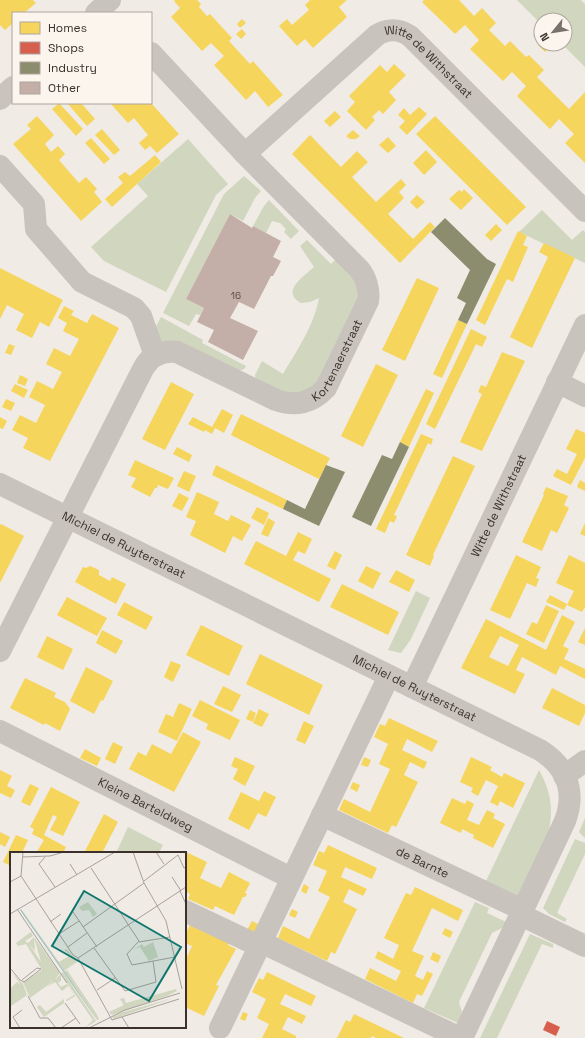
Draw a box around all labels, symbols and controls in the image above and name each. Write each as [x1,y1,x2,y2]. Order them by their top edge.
legend [12,12,152,104]
north arrow [533,12,573,52]
text: Homes [48,20,87,36]
street label: Witte de Withstraat [383,22,476,102]
text: N [536,30,552,44]
text: Shops [48,40,84,56]
text: Industry [48,60,97,76]
text: Other [48,80,81,96]
house number: 16 [231,289,241,302]
street label: Kortenaerstraat [309,317,366,405]
street label: Witte de Withstraat [467,452,530,560]
street label: Michiel de Ruyterstraat [59,508,188,582]
street label: Michiel de Ruyterstraat [350,651,479,725]
street label: Kleine Barteldweg [95,774,196,835]
street label: de Barnte [393,843,452,882]
inset map [10,852,186,1028]

